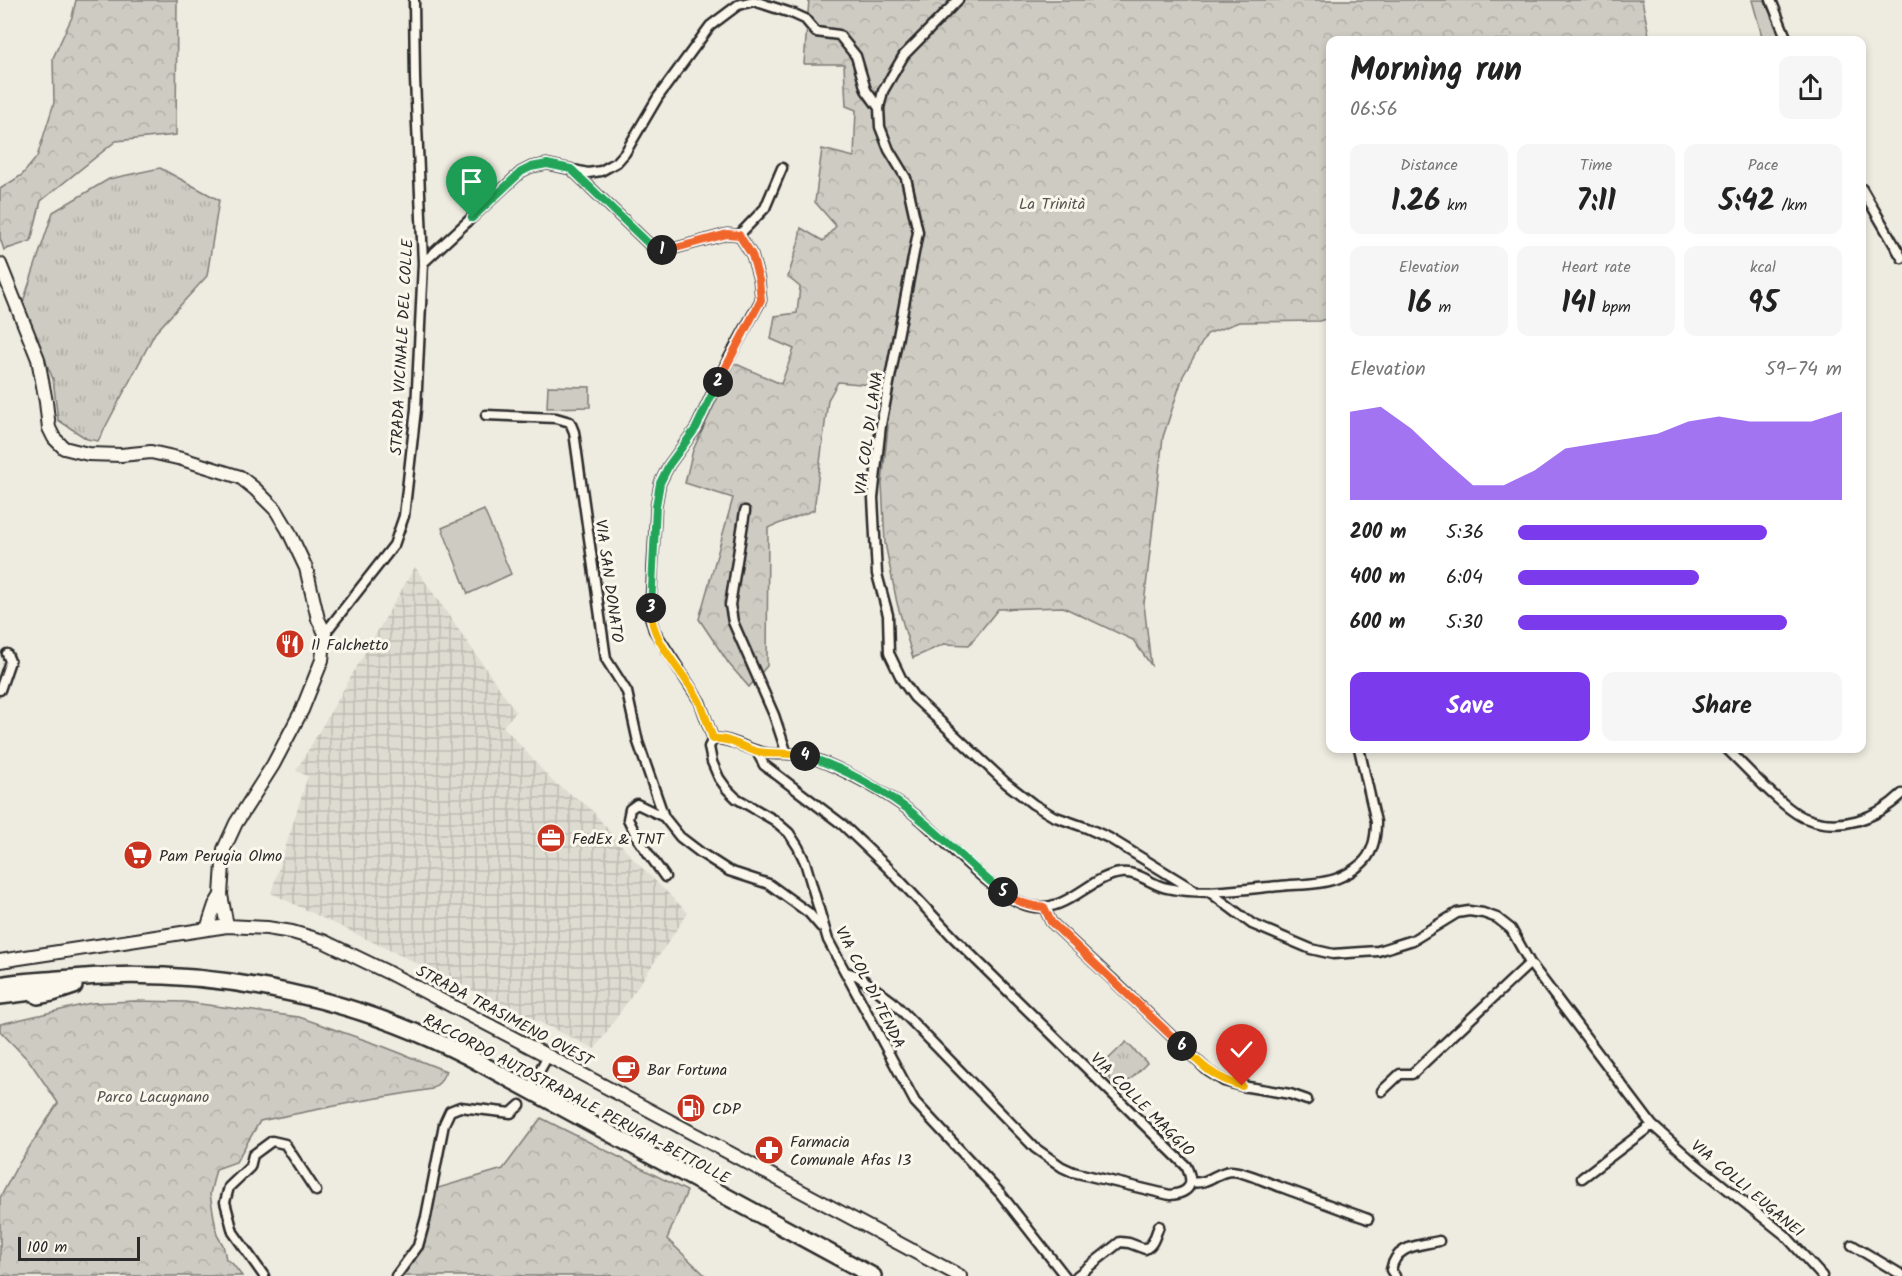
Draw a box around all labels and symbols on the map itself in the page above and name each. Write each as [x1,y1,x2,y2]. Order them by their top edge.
pin [446,156,497,218]
park label: La Trinità [1019,192,1085,217]
pin: 1 [647,235,677,265]
street label: STRADA VICINALE DEL COLLE [384,238,421,456]
pin: 2 [703,367,733,397]
street label: VIA COL DI LANA [848,369,891,497]
street label: VIA SAN DONATO [587,518,630,645]
pin: 3 [636,593,666,623]
restaurant icon: Il Falchetto [274,628,306,660]
place label: Il Falchetto [311,633,389,658]
pin: 4 [790,741,820,771]
office icon: FedEx & TNT [535,822,567,854]
place label: FedEx & TNT [572,827,665,852]
supermarket icon: Pam Perugia Olmo [122,839,154,871]
place label: Pam Perugia Olmo [159,844,282,869]
pin: 5 [988,877,1018,907]
street label: VIA COL DI TENDA [828,922,911,1054]
street label: STRADA TRASIMENO OVEST [411,959,599,1074]
street label: RACCORDO AUTOSTRADALE PERUGIA-BETTOLLE [418,1007,735,1191]
pin [1216,1024,1267,1086]
pin: 6 [1167,1031,1197,1061]
street label: VIA COLLE MAGGIO [1084,1047,1200,1163]
cafe icon: Bar Fortuna [610,1053,642,1085]
place label: Bar Fortuna [647,1058,727,1083]
park label: Parco Lacugnano [97,1085,209,1110]
fuel station icon: CDP [675,1092,707,1124]
place label: CDP [712,1097,741,1122]
place label: Farmacia Comunale Afas 13 [790,1130,911,1173]
pharmacy icon: Farmacia Comunale Afas 13 [753,1134,785,1166]
street label: VIA COLLI EUGANEI [1685,1134,1809,1244]
scale bar [18,1234,140,1262]

